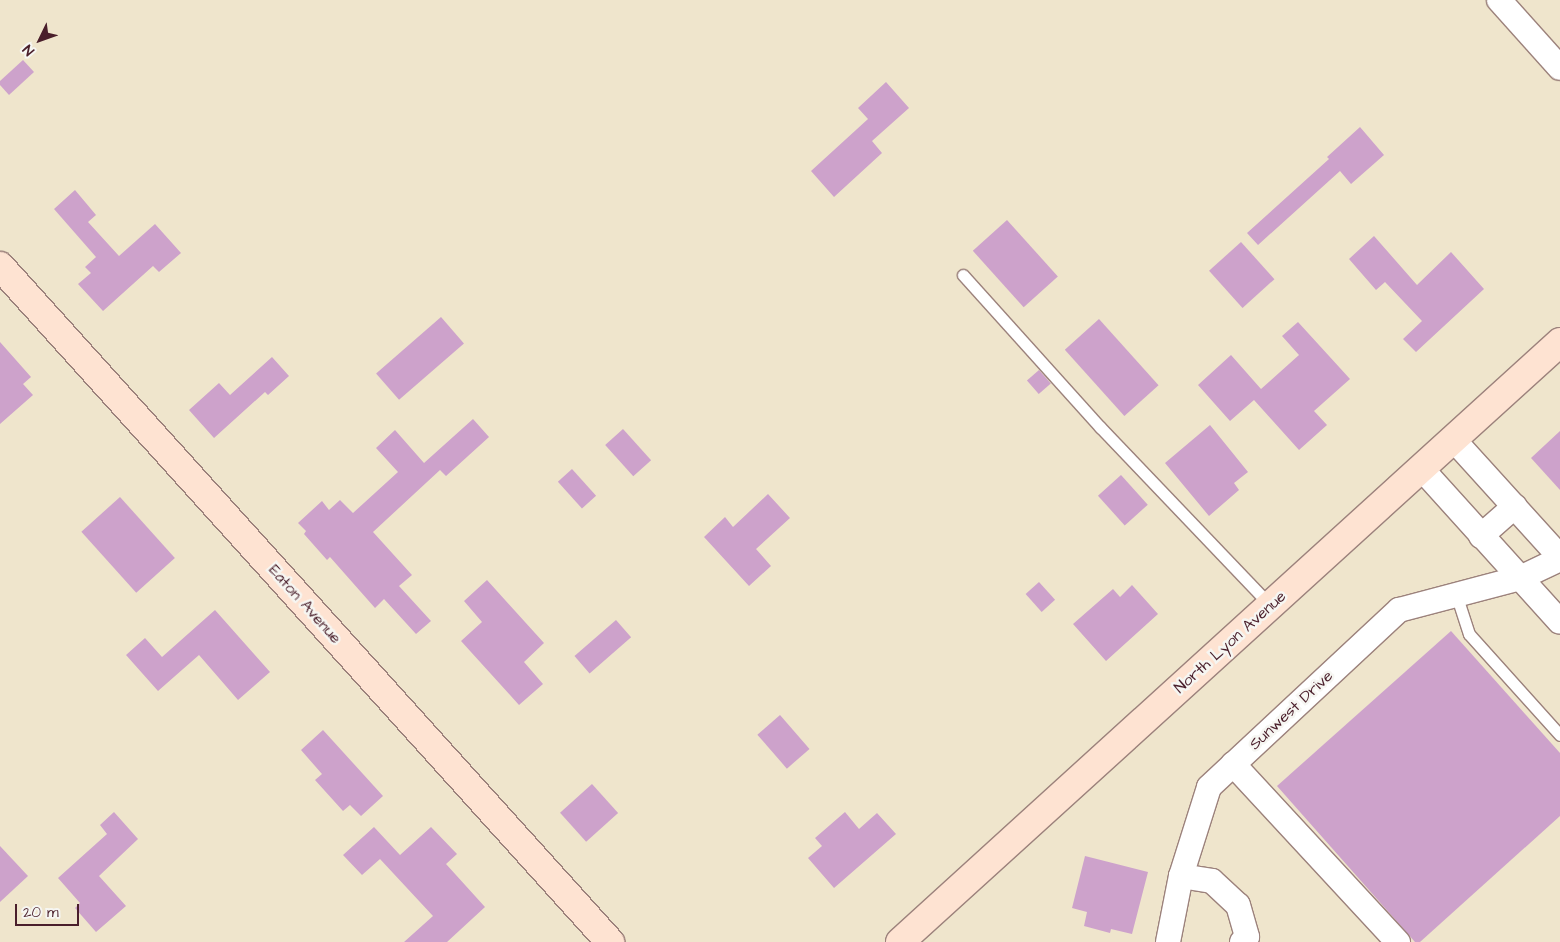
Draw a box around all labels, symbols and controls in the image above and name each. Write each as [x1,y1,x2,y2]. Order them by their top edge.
north arrow [15,15,65,65]
text: N [18,40,39,60]
street label: Eaton Avenue [265,561,345,647]
street label: North Lyon Avenue [1170,587,1290,697]
street label: Sunwest Drive [1245,666,1337,754]
scale bar [18,894,81,926]
text: 20 m [23,902,59,923]

